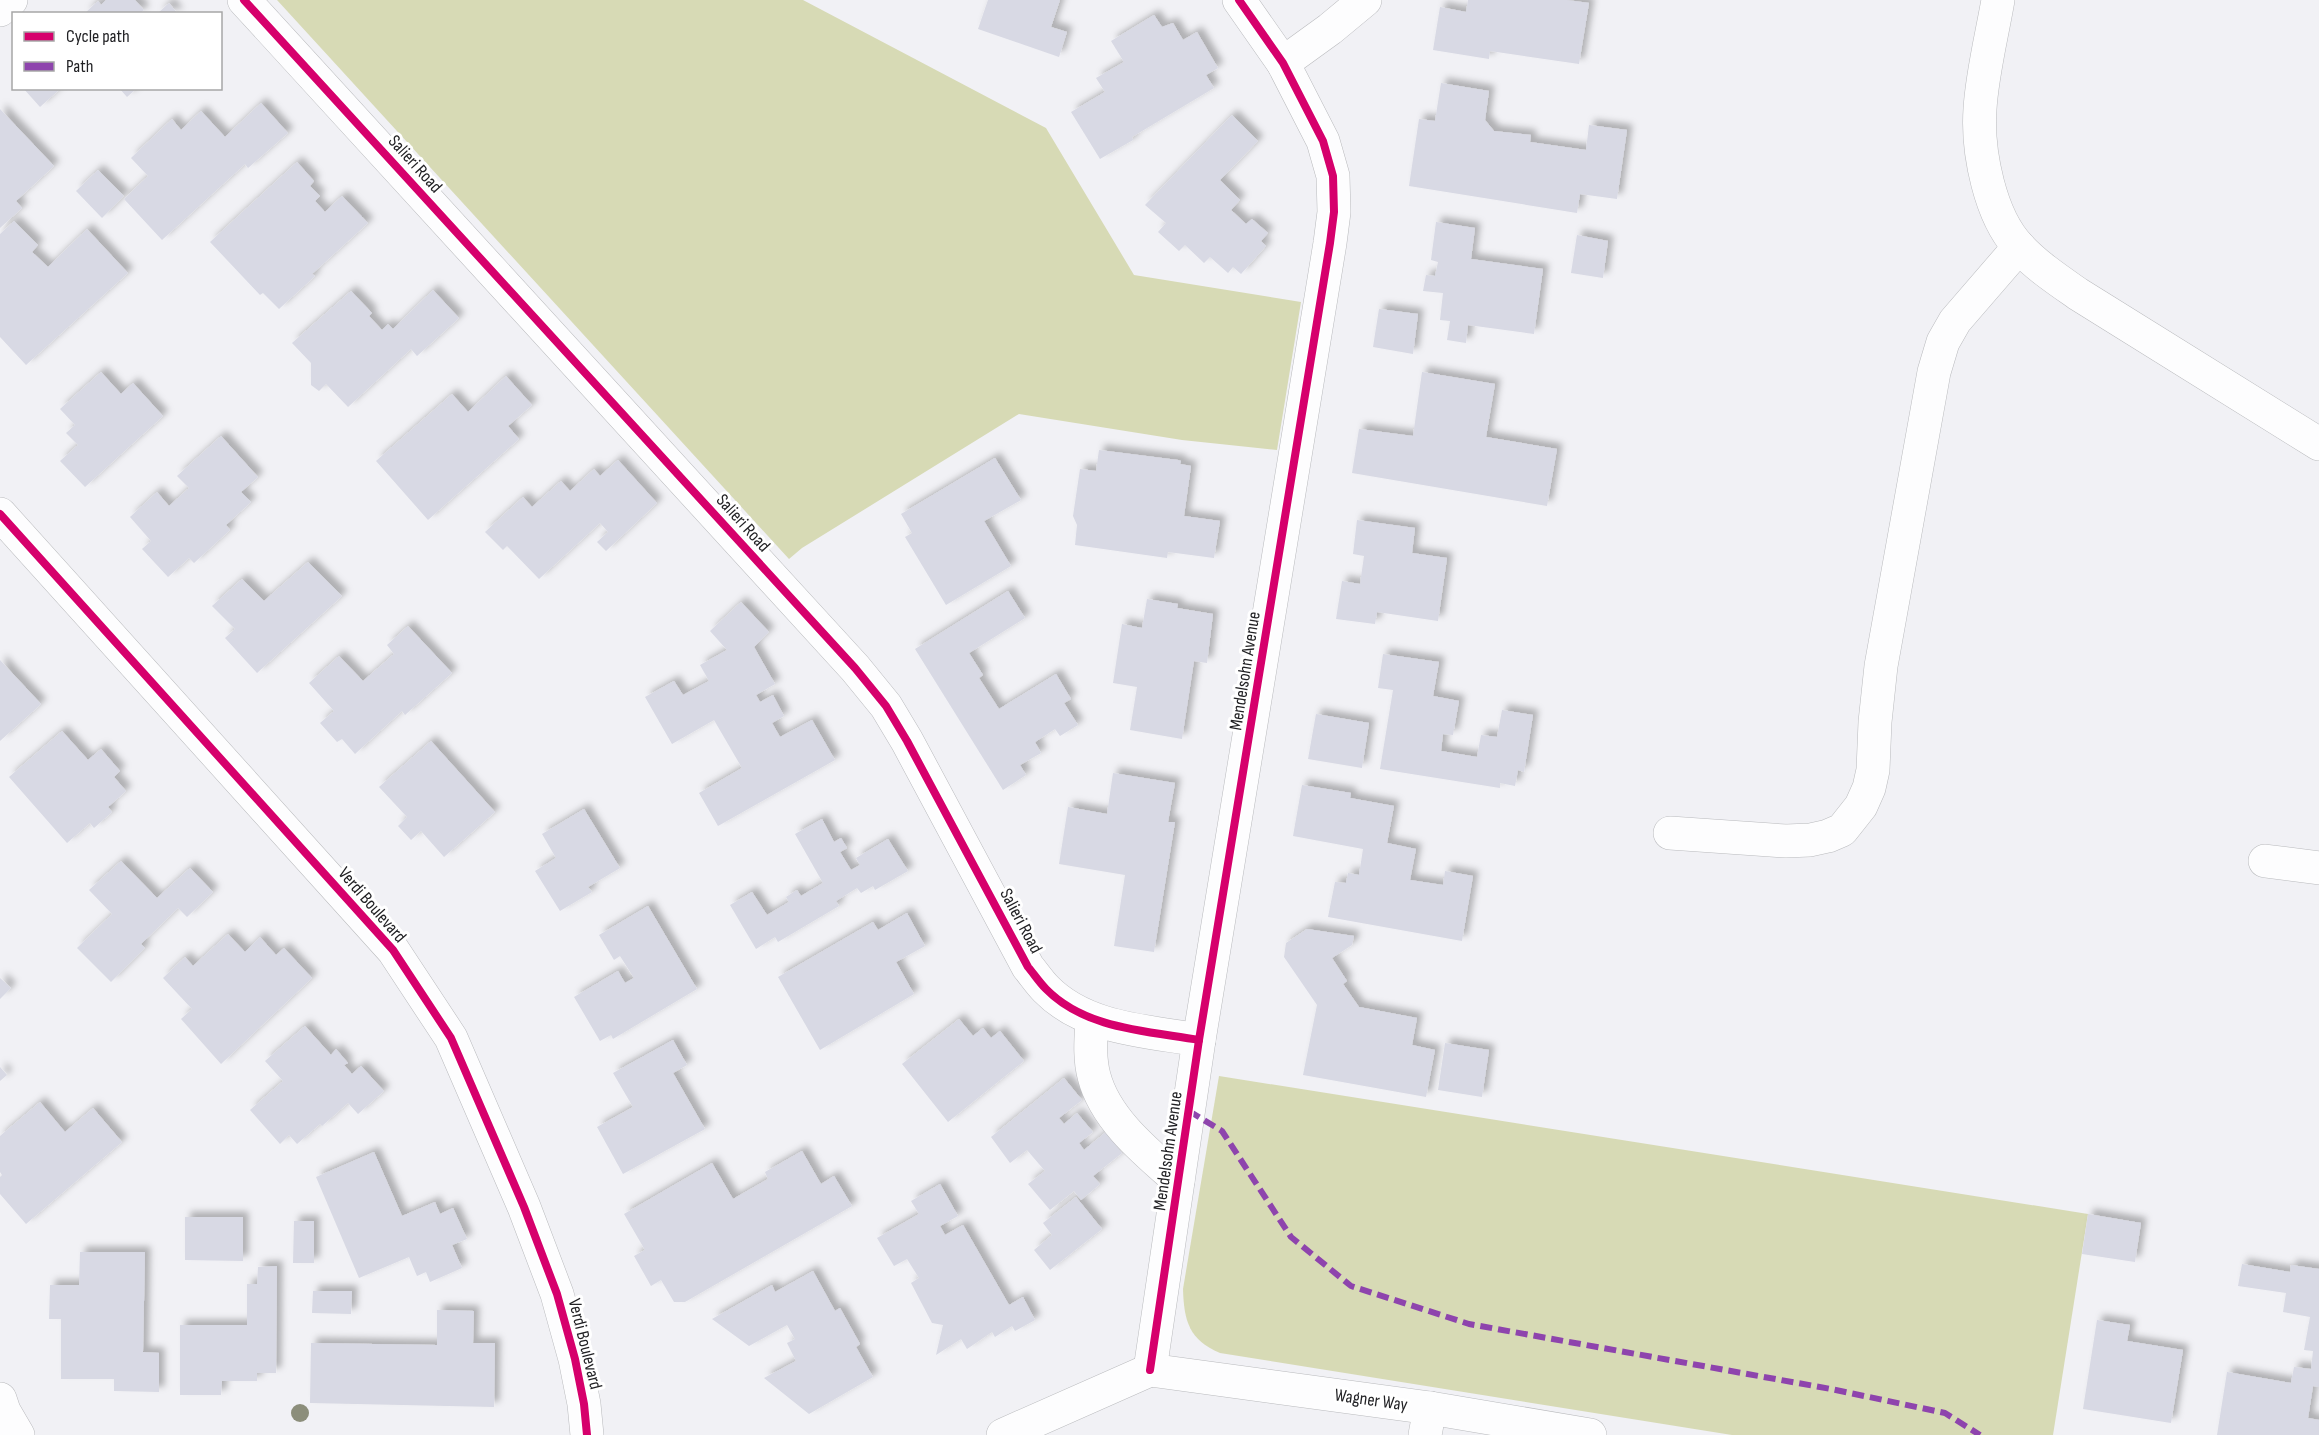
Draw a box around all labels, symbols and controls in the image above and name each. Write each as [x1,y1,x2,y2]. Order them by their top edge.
legend [12,12,222,90]
text: Cycle path [66,26,130,47]
text: Path [66,56,94,77]
street label: Salieri Road [384,131,446,197]
street label: Salieri Road [712,490,774,556]
street label: Mendelsohn Avenue [1225,610,1265,732]
street label: Verdi Boulevard [334,863,410,947]
street label: Salieri Road [995,885,1047,957]
street label: Mendelsohn Avenue [1149,1090,1187,1212]
street label: Verdi Boulevard [564,1296,606,1392]
street label: Wagner Way [1333,1385,1409,1416]

